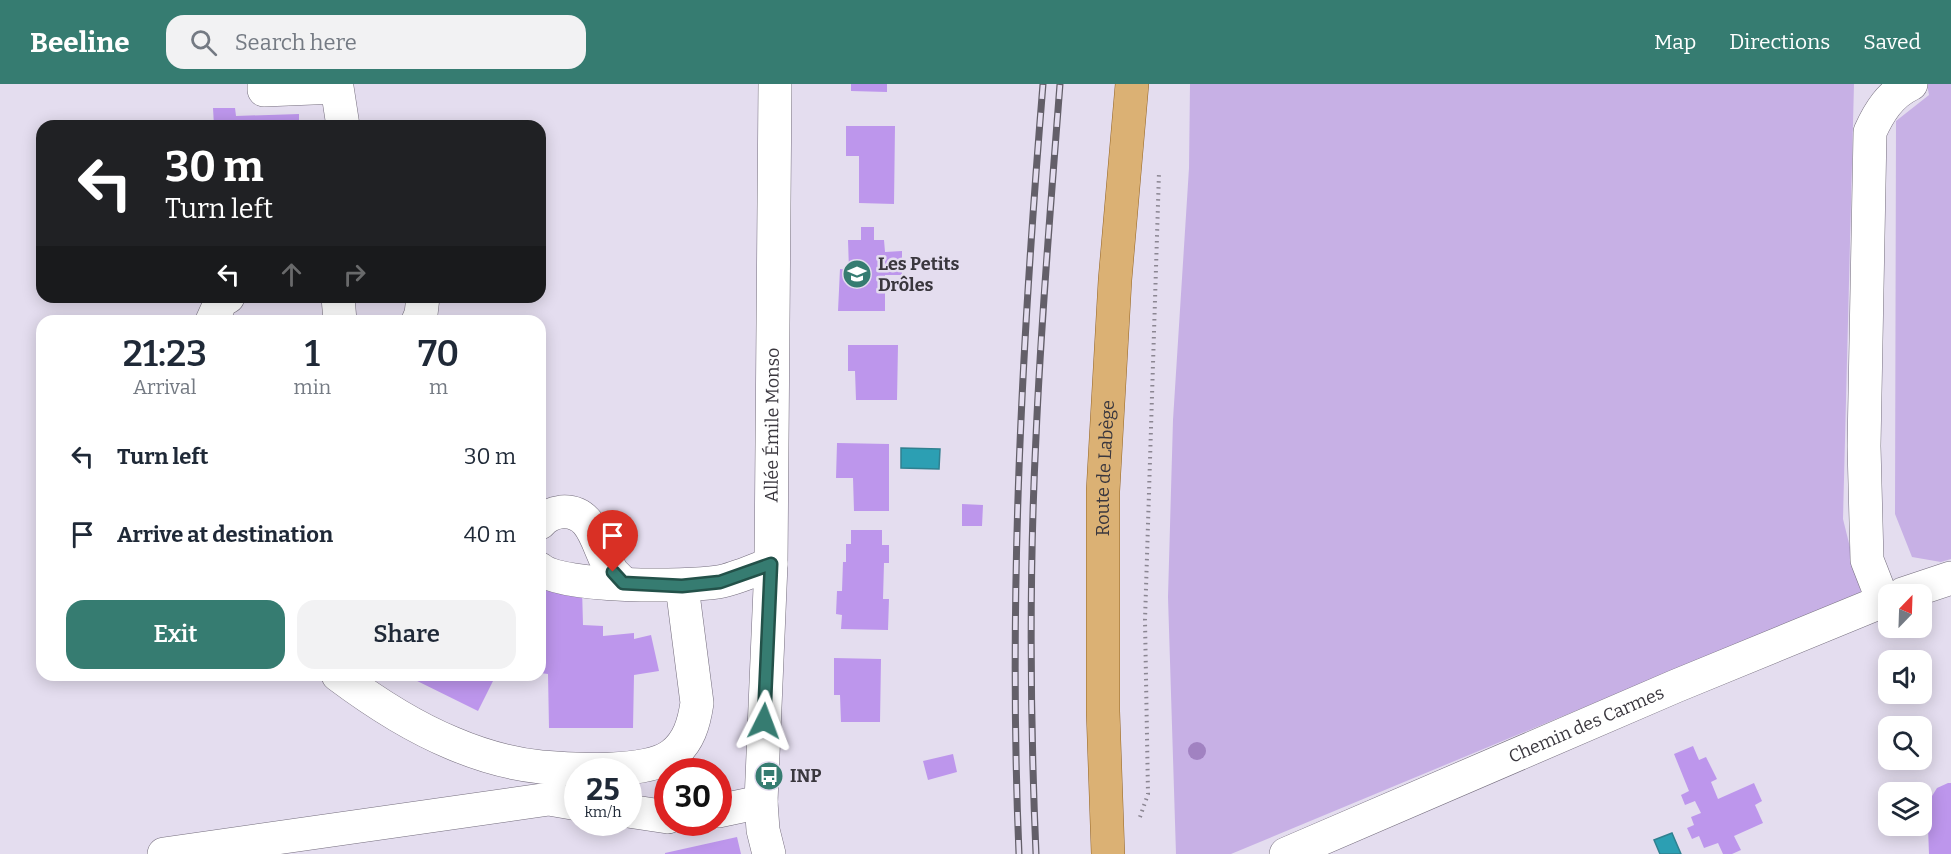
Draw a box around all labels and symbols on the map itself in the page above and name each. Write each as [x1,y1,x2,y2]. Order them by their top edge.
place label: Les Petits Drôles [878,253,959,296]
school or university icon: Les Petits Drôles [841,258,873,290]
street label: Allée Émile Monso [760,347,784,503]
street label: Route de Labège [1092,399,1119,536]
pin [587,510,638,572]
north arrow [1878,584,1932,638]
street label: Chemin des Carmes [1505,681,1667,768]
position arrow [732,689,796,753]
speed limit sign: 30 [654,758,732,836]
bus stop icon: INP [753,760,785,792]
place label: INP [790,765,821,787]

